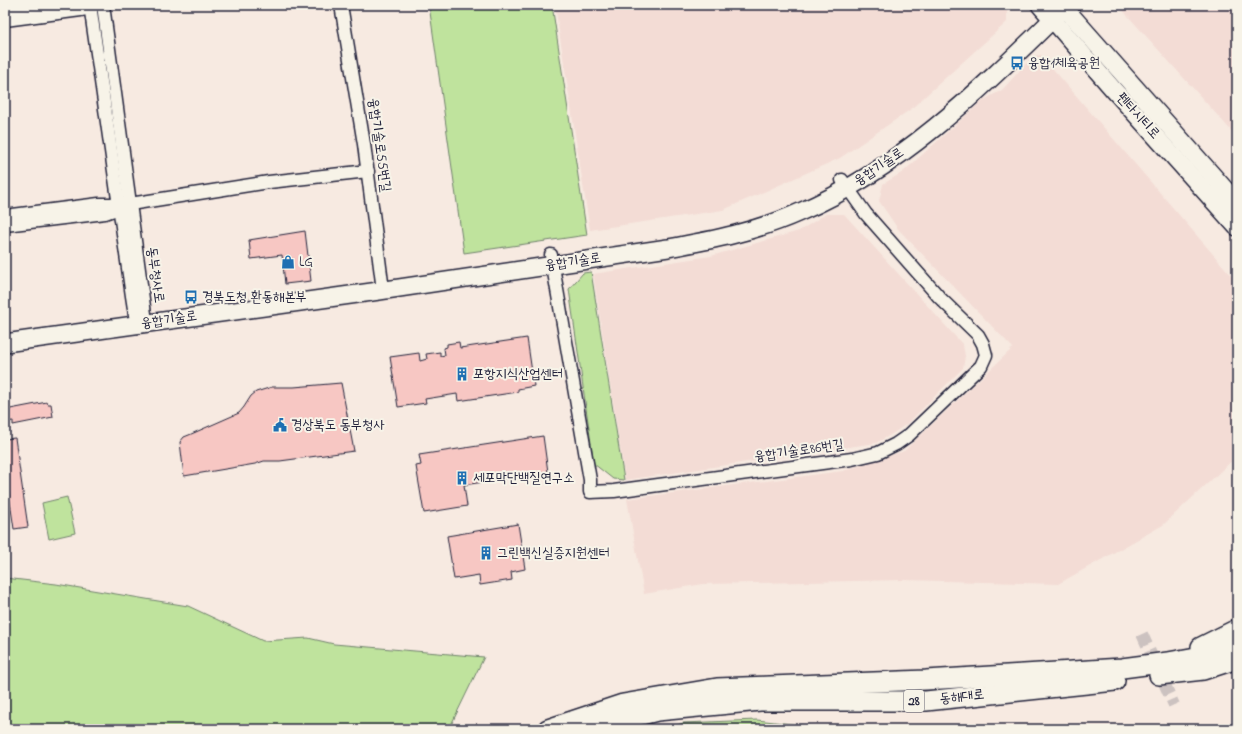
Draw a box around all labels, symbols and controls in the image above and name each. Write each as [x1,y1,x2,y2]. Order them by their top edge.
place label: 융합1체육공원 [1028,53,1100,74]
bus stop icon: 융합1체육공원 [1009,55,1025,71]
street label: 펜타시티로 [1111,88,1165,144]
street label: 융합기술로55번길 [362,97,396,194]
street label: 융합기술로 [850,143,908,191]
street label: 동부청사로 [141,246,169,304]
street label: 융합기술로 [544,248,602,276]
place label: LG [299,252,313,273]
shop icon: LG [280,254,296,270]
place label: 경북도청 환동해본부 [202,287,307,308]
bus stop icon: 경북도청 환동해본부 [183,289,199,305]
street label: 융합기술로 [140,306,198,334]
place label: 포항지식산업센터 [473,364,563,385]
building icon: 포항지식산업센터 [454,366,470,382]
place label: 경상북도 동부청사 [291,415,385,436]
public building icon: 경상북도 동부청사 [272,417,288,433]
street label: 융합기술로86번길 [753,434,846,468]
place label: 세포막단백질연구소 [473,468,574,489]
building icon: 세포막단백질연구소 [454,470,470,486]
place label: 그린백신실증지원센터 [497,543,610,564]
building icon: 그린백신실증지원센터 [478,545,494,561]
street label: 동해대로 [938,684,986,710]
road number: 28 [904,690,924,712]

